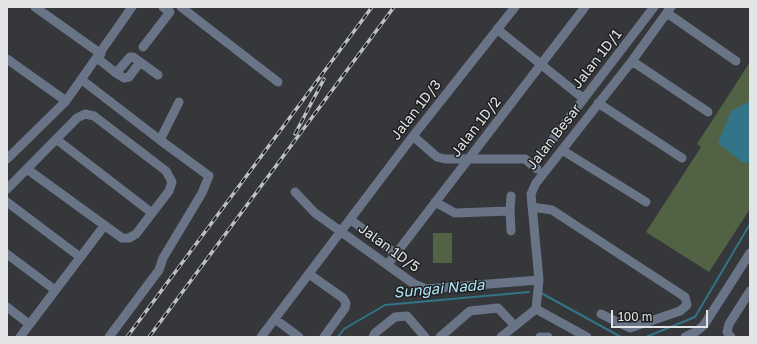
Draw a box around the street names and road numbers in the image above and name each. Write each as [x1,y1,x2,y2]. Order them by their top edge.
street label: Jalan 1D/1 [569,26,625,92]
street label: Jalan 1D/3 [387,77,445,143]
street label: Jalan 1D/2 [447,94,505,160]
street label: Jalan Besar [523,101,585,173]
street label: Jalan 1D/5 [355,220,423,276]

